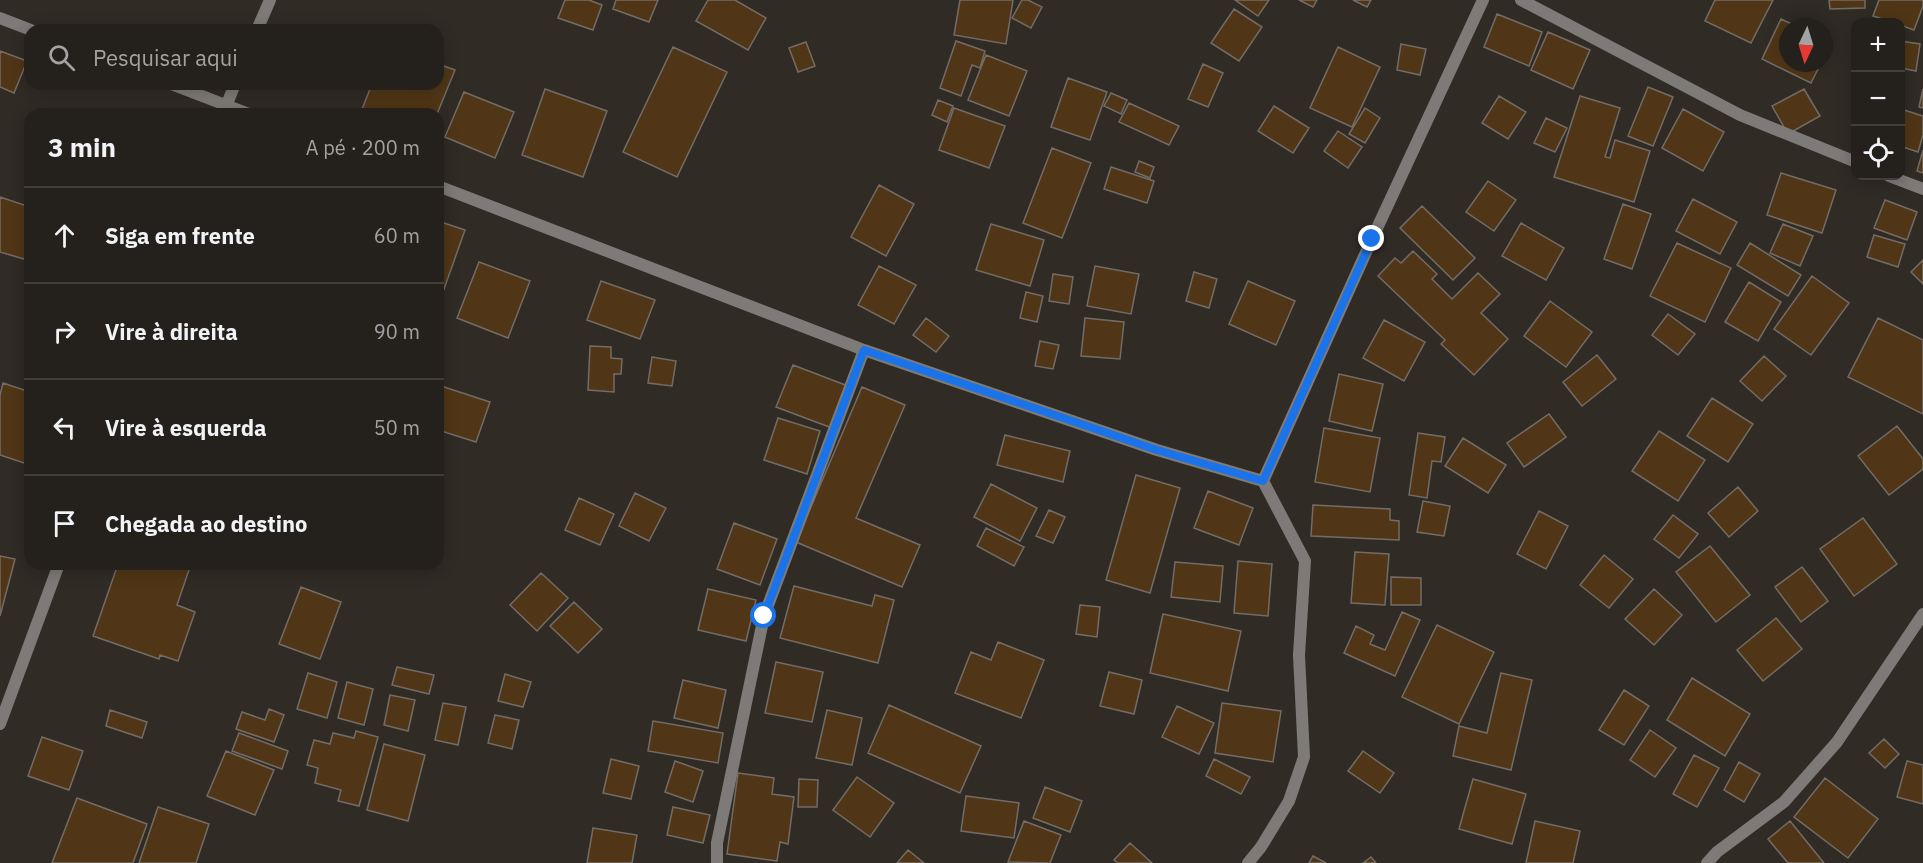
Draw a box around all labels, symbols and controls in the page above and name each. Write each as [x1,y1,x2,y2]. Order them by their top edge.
north arrow [1779,18,1833,72]
map controls [1851,18,1905,180]
button: + [1851,18,1905,72]
search box [24,24,444,90]
icon: search [45,41,78,74]
text: Pesquisar aqui [93,43,238,72]
button: − [1851,72,1905,126]
button: locate [1851,126,1905,180]
text: 3 min [48,130,116,164]
text: A pé · 200 m [306,134,420,161]
icon: ahead [48,219,81,252]
text: Siga em frente [105,221,255,250]
text: 60 m [374,222,420,249]
route end [1358,225,1384,251]
icon: right [48,315,81,348]
text: Vire à direita [105,317,238,346]
text: 90 m [374,318,420,345]
icon: left [48,411,81,444]
text: Vire à esquerda [105,413,267,442]
text: 50 m [374,414,420,441]
icon: arrive [48,507,81,540]
text: Chegada ao destino [105,509,308,538]
route start [750,602,776,628]

